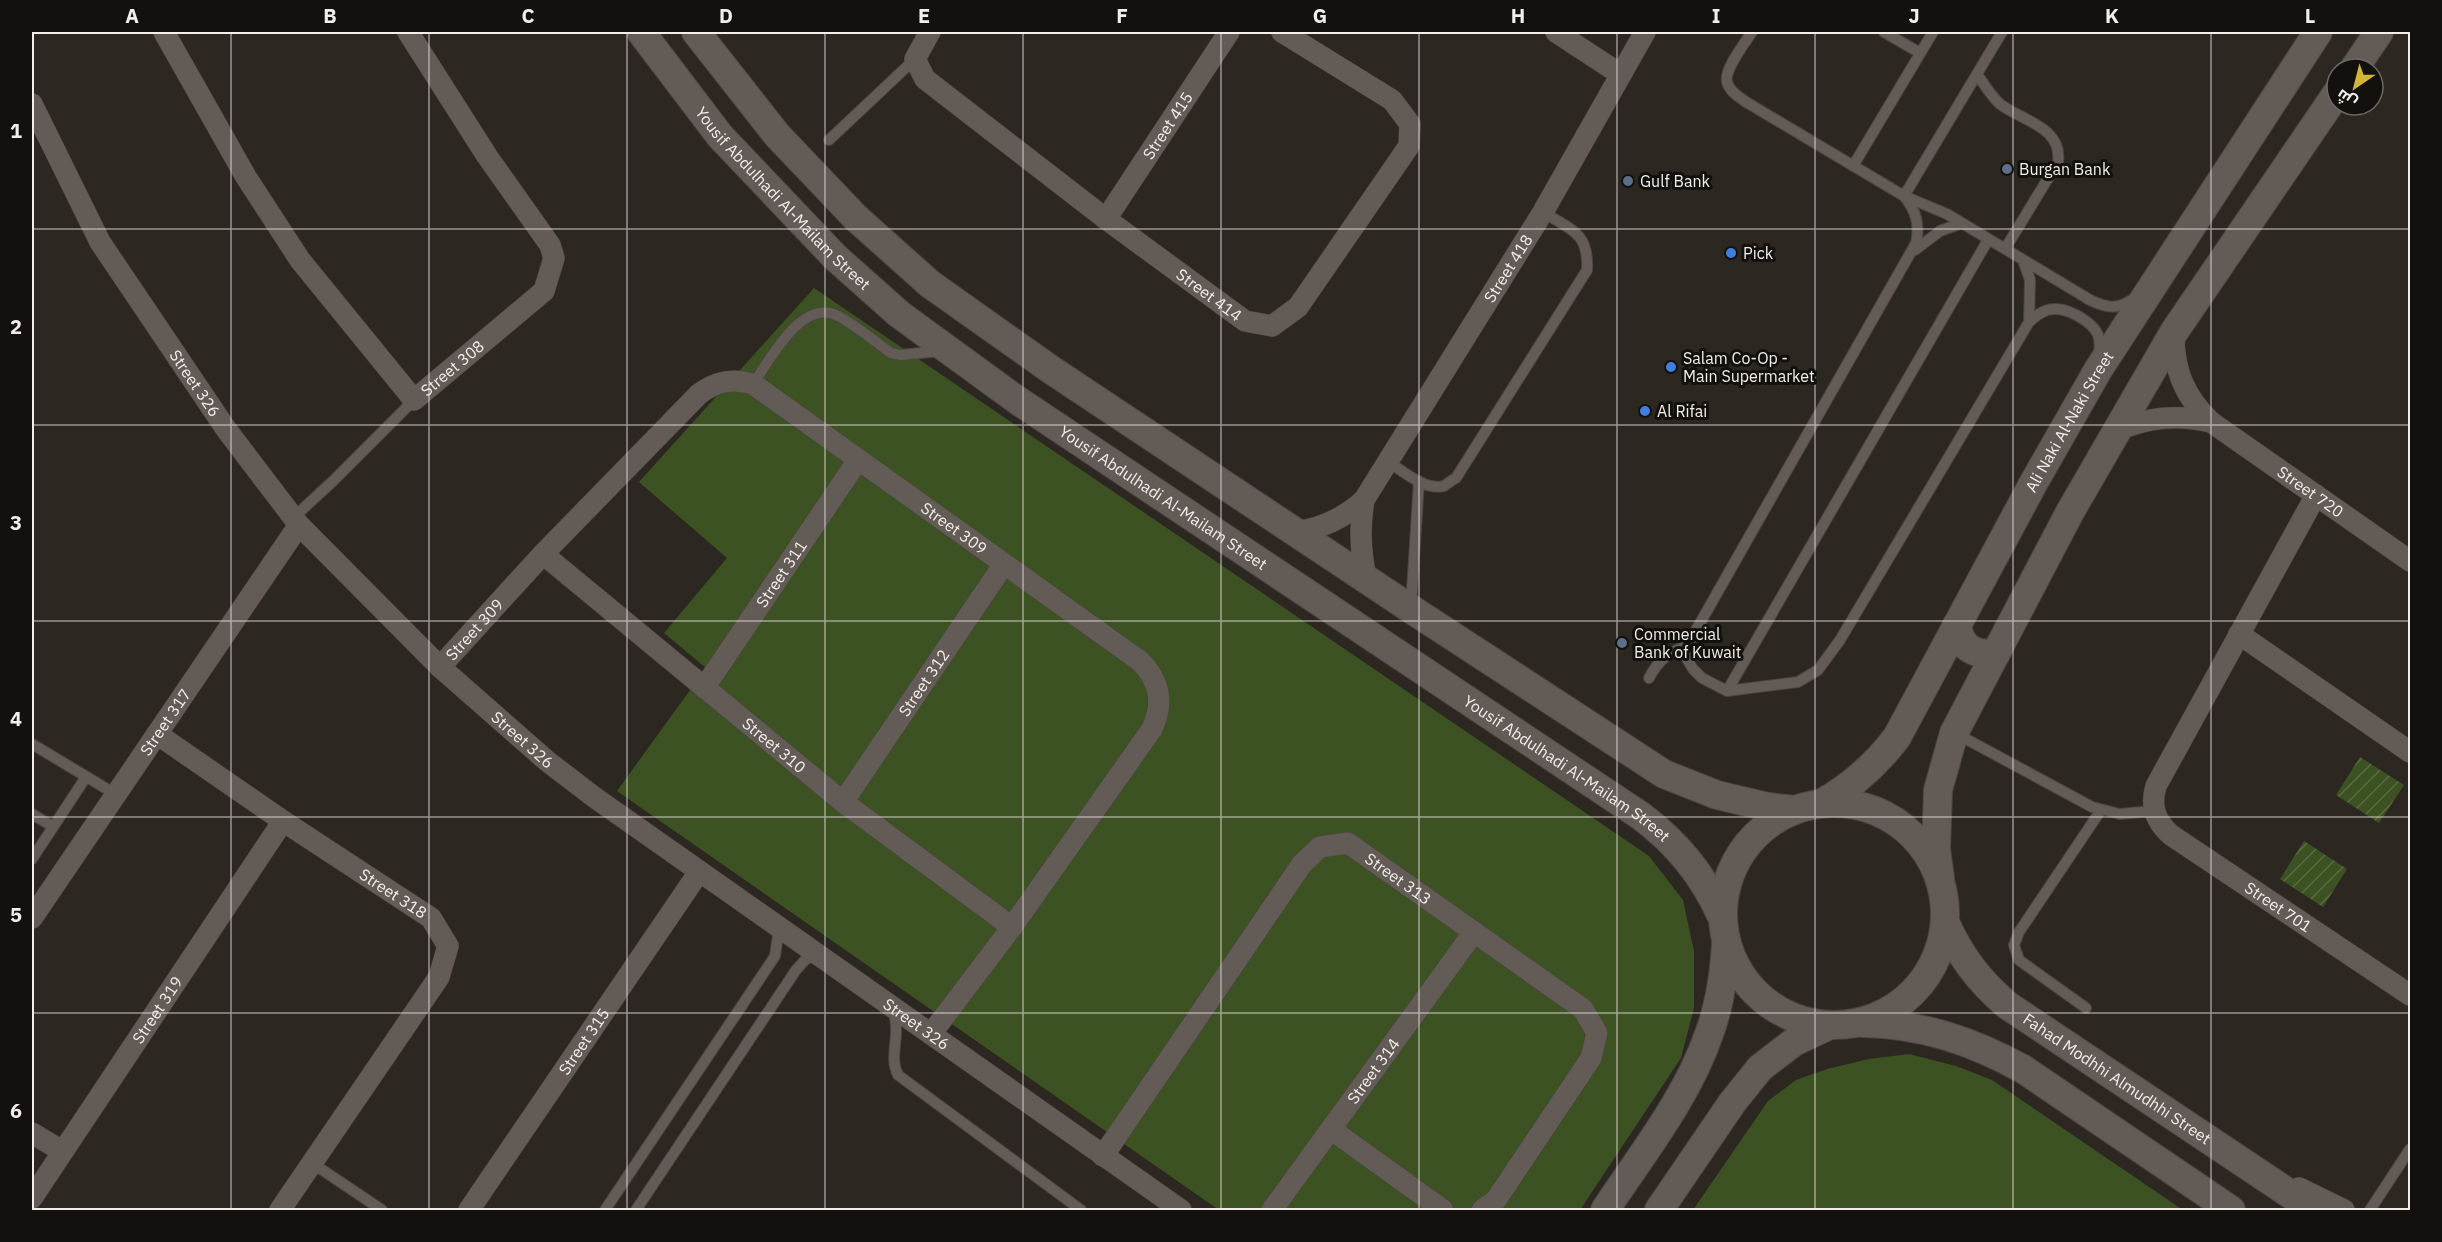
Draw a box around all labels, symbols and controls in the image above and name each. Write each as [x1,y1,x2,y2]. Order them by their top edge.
text: A [125,2,139,29]
text: B [323,2,337,29]
text: C [521,2,535,29]
text: D [719,2,733,29]
text: E [918,2,930,29]
text: F [1116,2,1128,29]
text: G [1313,2,1327,29]
text: H [1511,2,1525,29]
text: I [1712,2,1720,29]
text: J [1908,2,1920,29]
text: K [2105,2,2119,29]
text: L [2305,2,2315,29]
north arrow [2325,57,2385,117]
text: ش [2332,85,2361,113]
street label: Street 415 [1138,88,1197,163]
street label: Yousif Abdulhadi Al-Mailam Street [691,103,875,294]
text: 1 [10,117,22,144]
place label: Burgan Bank [2019,159,2111,179]
marker: Burgan Bank [2000,162,2014,176]
place label: Gulf Bank [1640,171,1711,191]
marker: Gulf Bank [1621,174,1635,188]
street label: Street 418 [1479,231,1537,306]
place label: Pick [1743,243,1774,263]
marker: Pick [1724,246,1738,260]
street label: Street 414 [1172,264,1246,325]
text: 2 [10,313,22,340]
street label: Street 308 [416,336,488,400]
street label: Street 326 [165,346,225,420]
street label: Ali Naki Al-Naki Street [2021,347,2118,495]
place label: Salam Co-Op - Main Supermarket [1683,348,1815,386]
marker: Salam Co-Op - Main Supermarket [1664,360,1678,374]
place label: Al Rifai [1657,401,1707,421]
marker: Al Rifai [1638,404,1652,418]
street label: Yousif Abdulhadi Al-Mailam Street [1056,421,1271,574]
street label: Street 720 [2273,461,2348,522]
street label: Street 309 [917,498,991,558]
text: 3 [10,509,22,536]
street label: Street 311 [752,536,811,611]
street label: Street 309 [441,594,508,664]
place label: Commercial Bank of Kuwait [1634,624,1742,662]
marker: Commercial Bank of Kuwait [1615,636,1629,650]
street label: Street 312 [894,645,953,720]
street label: Street 317 [135,685,195,759]
street label: Yousif Abdulhadi Al-Mailam Street [1460,691,1674,846]
text: 4 [10,705,22,732]
street label: Street 326 [487,707,558,772]
street label: Street 310 [738,713,810,777]
street label: Street 313 [1361,848,1435,909]
street label: Street 318 [356,864,431,923]
street label: Street 701 [2241,877,2316,936]
text: 5 [10,901,22,928]
street label: Street 319 [128,972,187,1047]
street label: Street 326 [879,994,954,1054]
street label: Street 315 [554,1004,614,1079]
street label: Fahad Modhhi Almudhhi Street [2019,1009,2215,1148]
street label: Street 314 [1343,1034,1404,1108]
text: 6 [10,1097,22,1124]

